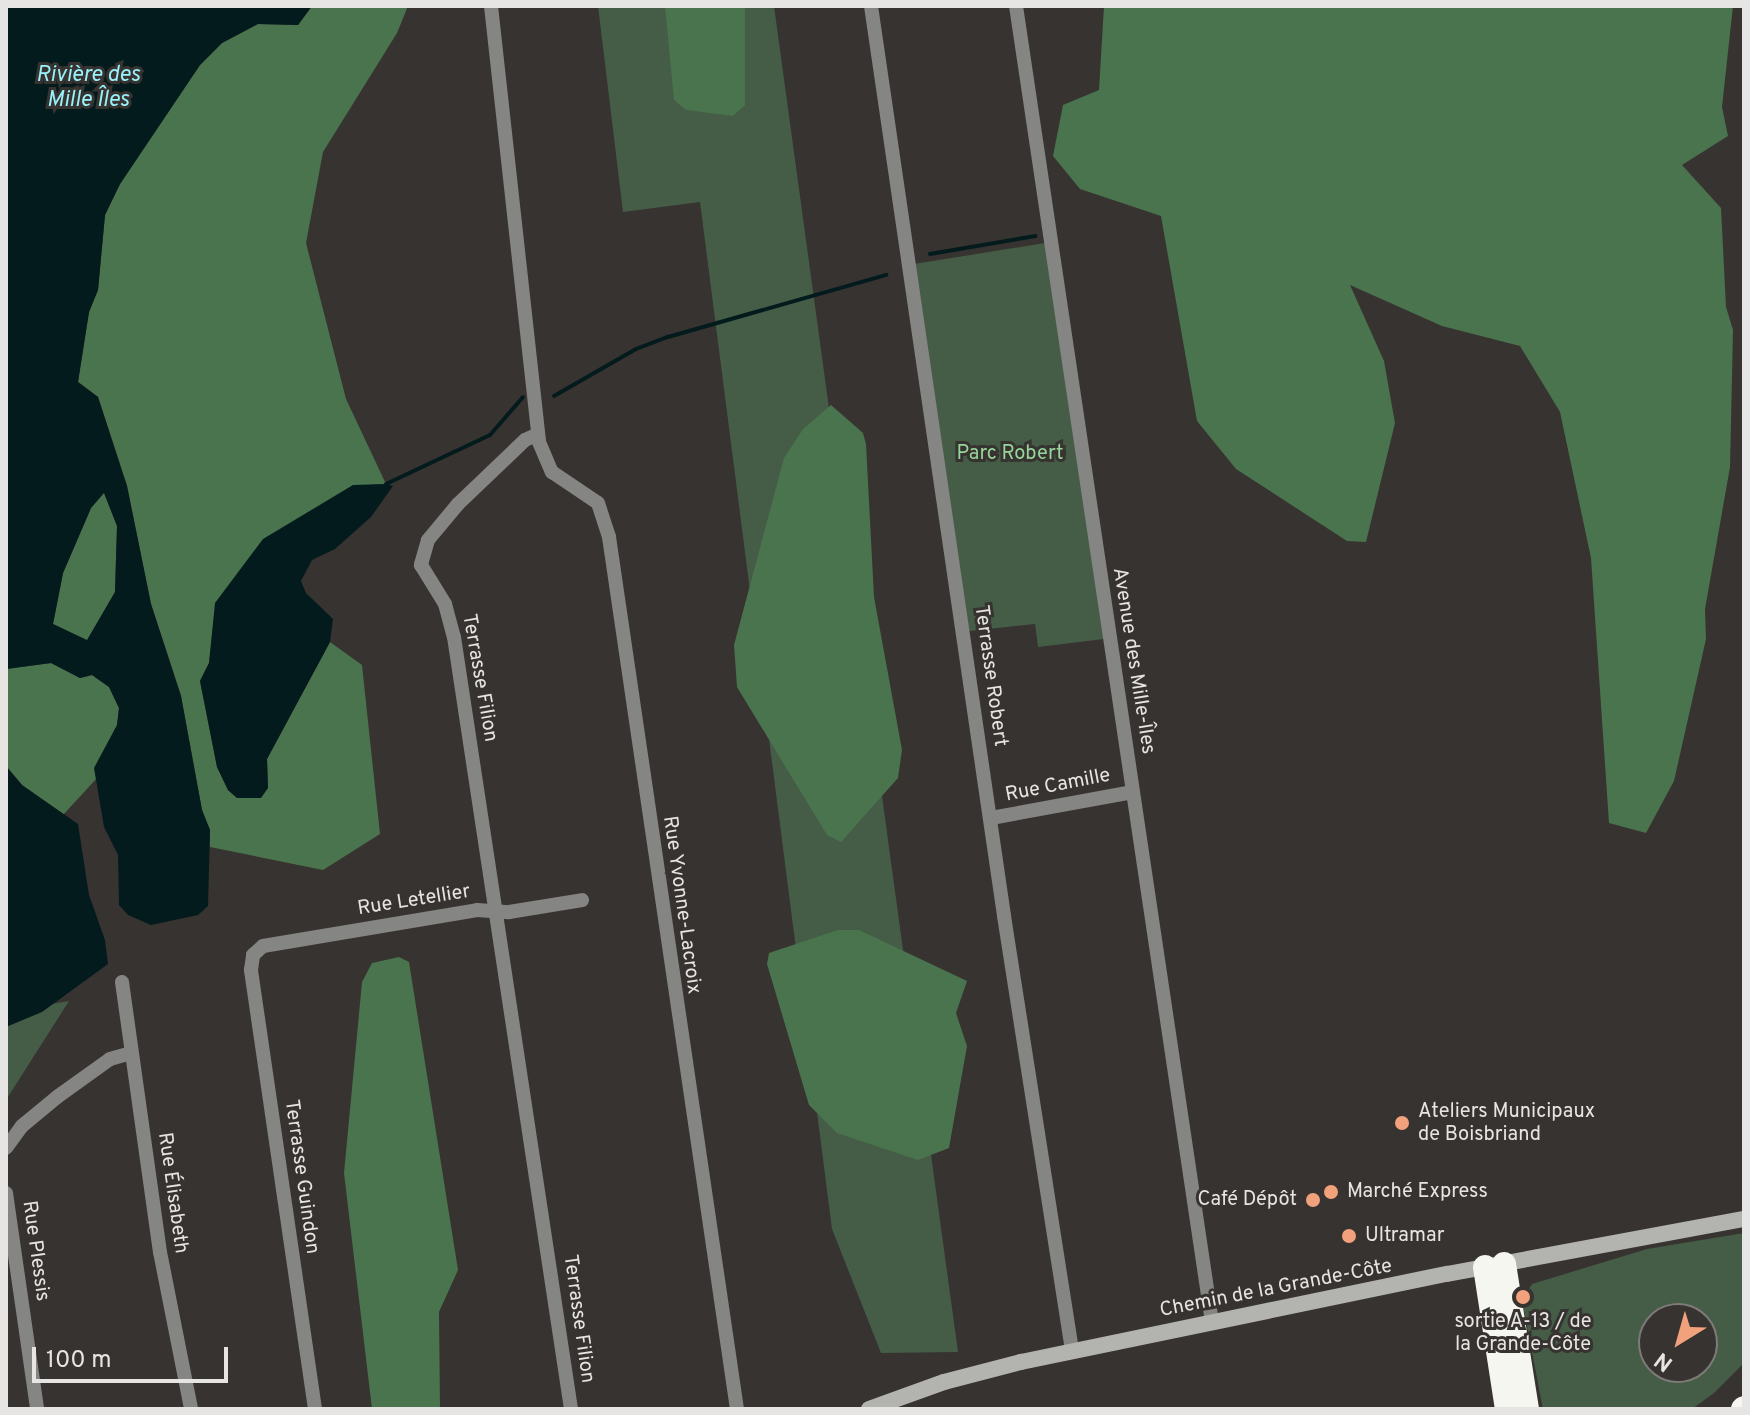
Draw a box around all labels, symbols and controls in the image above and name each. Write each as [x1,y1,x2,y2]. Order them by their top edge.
water label: Rivière des Mille Îles [36,62,140,114]
park label: Parc Robert [956,442,1064,466]
street label: Avenue des Mille-Îles [1106,566,1160,756]
street label: Terrasse Robert [968,604,1012,748]
street label: Terrasse Filion [456,612,502,744]
street label: Rue Camille [1003,764,1113,808]
street label: Rue Yvonne-Lacroix [657,814,705,996]
street label: Rue Letellier [356,880,472,922]
street label: Terrasse Guindon [278,1098,324,1256]
place label: Ateliers Municipaux de Boisbriand [1418,1100,1595,1147]
marker: Ateliers Municipaux de Boisbriand [1393,1114,1411,1132]
street label: Rue Élisabeth [152,1131,192,1255]
place label: Marché Express [1347,1180,1488,1204]
marker: Marché Express [1322,1183,1340,1201]
place label: Café Dépôt [1198,1188,1297,1212]
marker: Café Dépôt [1304,1191,1322,1209]
street label: Rue Plessis [16,1199,54,1303]
place label: Ultramar [1365,1224,1445,1248]
marker: Ultramar [1340,1227,1358,1245]
street label: Terrasse Filion [557,1253,599,1385]
street label: Chemin de la Grande-Côte [1158,1255,1394,1323]
marker: sortie A-13 / de la Grande-Côte [1514,1288,1532,1306]
north arrow [1638,1303,1718,1383]
place label: sortie A-13 / de la Grande-Côte [1454,1310,1592,1357]
scale bar [36,1331,232,1381]
text: N [1650,1345,1679,1377]
text: 100 m [46,1346,112,1376]

